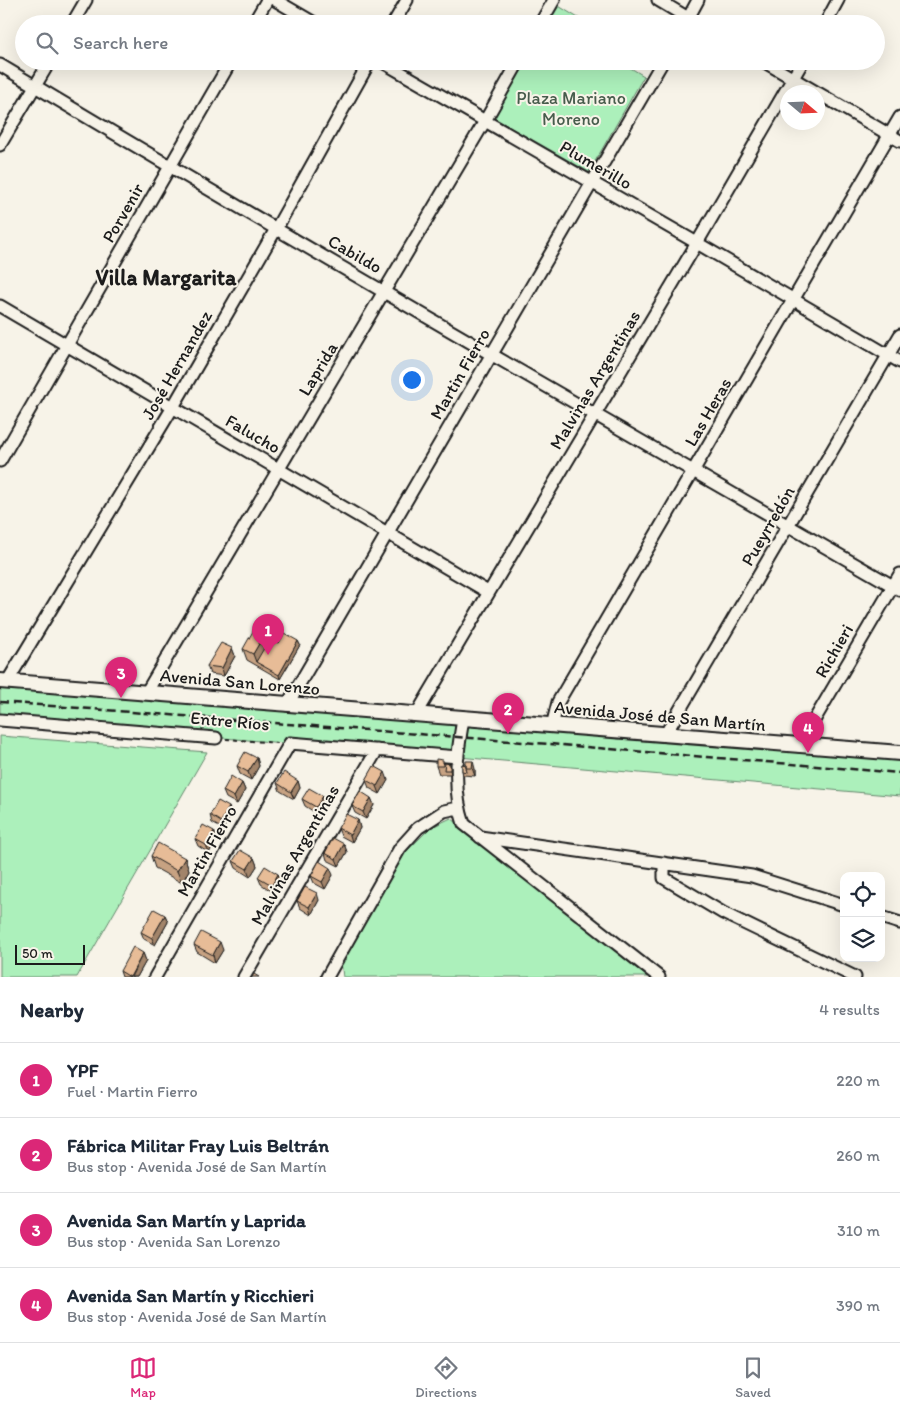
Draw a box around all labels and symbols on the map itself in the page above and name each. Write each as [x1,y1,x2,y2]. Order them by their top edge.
north arrow [780,85,825,130]
park label: Plaza Mariano Moreno [516,87,626,130]
street label: Plumerillo [556,136,636,194]
street label: Porvenir [97,179,149,247]
street label: Cabildo [324,230,386,278]
district label: Villa Margarita [95,264,237,291]
street label: José Hernandez [137,306,217,423]
street label: Malvinas Argentinas [545,306,645,454]
street label: Martin Fierro [425,324,495,424]
street label: Laprida [293,338,343,400]
your location [399,367,425,393]
street label: Las Heras [680,374,736,450]
street label: Falucho [222,410,284,458]
street label: Pueyrredón [736,482,800,570]
pin: 1 [252,614,284,655]
street label: Richieri [810,620,858,682]
pin: 3 [105,657,137,698]
street label: Avenida San Lorenzo [159,664,321,700]
pin: 2 [492,693,524,734]
street label: Avenida José de San Martín [553,696,767,736]
street label: Entre Ríos [190,707,270,735]
pin: 4 [792,712,824,753]
street label: Malvinas Argentinas [246,781,344,929]
street label: Martin Fierro [172,801,242,901]
scale bar [15,942,85,965]

